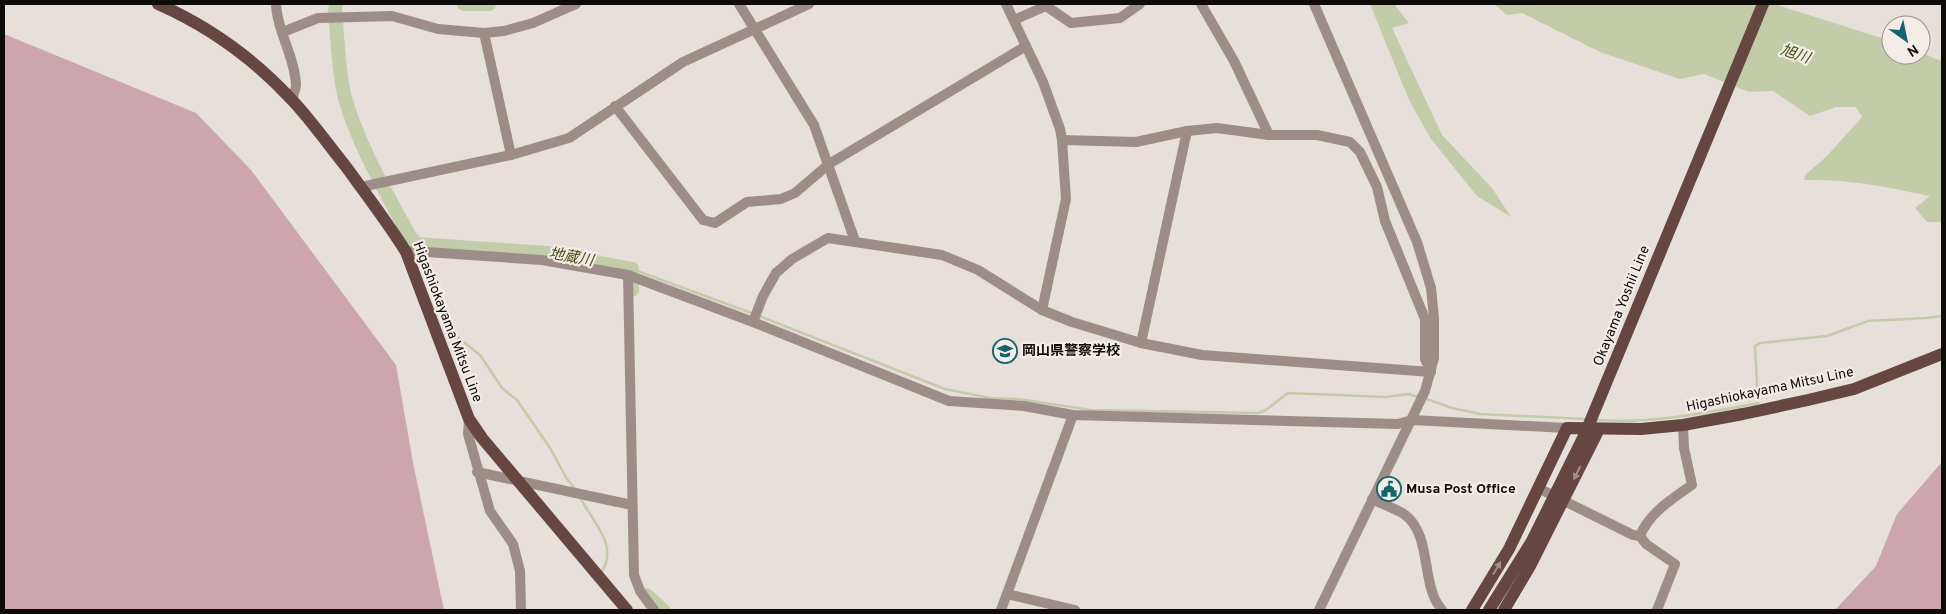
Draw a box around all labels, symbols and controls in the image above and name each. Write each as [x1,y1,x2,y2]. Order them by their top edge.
north arrow [1881,15,1931,65]
text: N [1903,40,1921,60]
water label: 旭川 [1778,41,1814,70]
street label: Higashiokayama Mitsu Line [408,239,486,405]
street label: Okayama Yoshii Line [1590,243,1654,369]
water label: 地蔵川 [547,245,597,272]
school or university icon: 岡山県警察学校 [992,338,1018,364]
place label: 岡山県警察学校 [1022,343,1120,360]
street label: Higashiokayama Mitsu Line [1685,364,1855,416]
one-way arrow [1573,466,1581,480]
public building icon: Musa Post Office [1376,476,1402,502]
place label: Musa Post Office [1406,481,1516,498]
one-way arrow [1493,562,1502,575]

